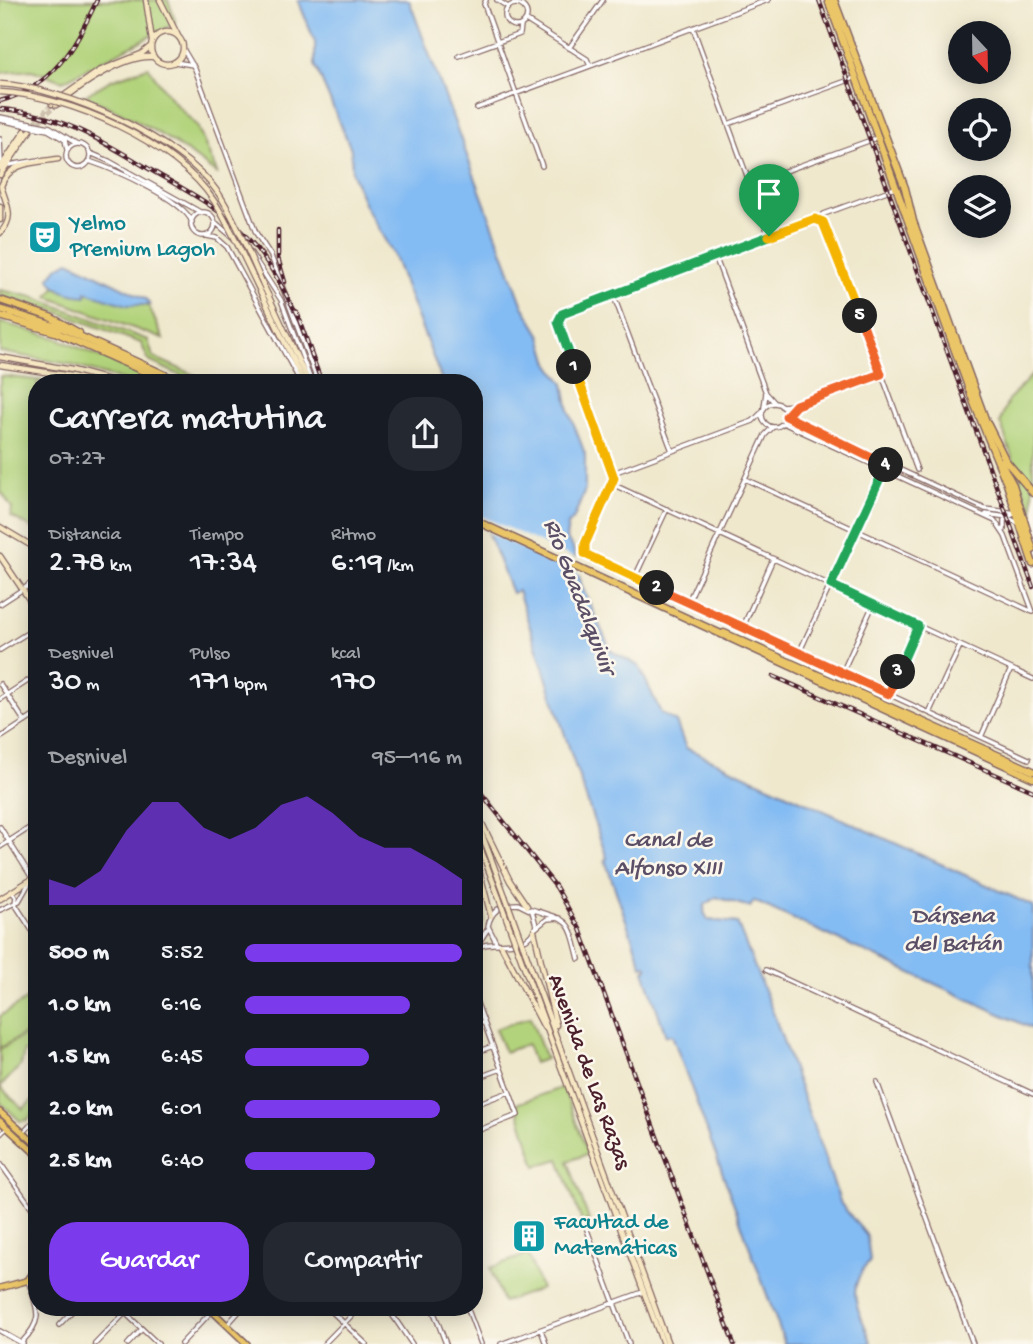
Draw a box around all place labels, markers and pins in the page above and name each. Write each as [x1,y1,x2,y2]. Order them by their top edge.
pin [739,164,799,236]
place label: Yelmo Premium Lagoh [68,211,215,264]
theatre icon: Yelmo Premium Lagoh [26,218,64,256]
pin: 5 [842,298,878,334]
pin: 1 [556,350,592,384]
pin: 4 [868,448,903,482]
pin: 2 [640,570,674,606]
pin: 3 [880,654,916,690]
place label: Facultad de Matemáticas [553,1210,677,1263]
building icon: Facultad de Matemáticas [510,1217,548,1255]

